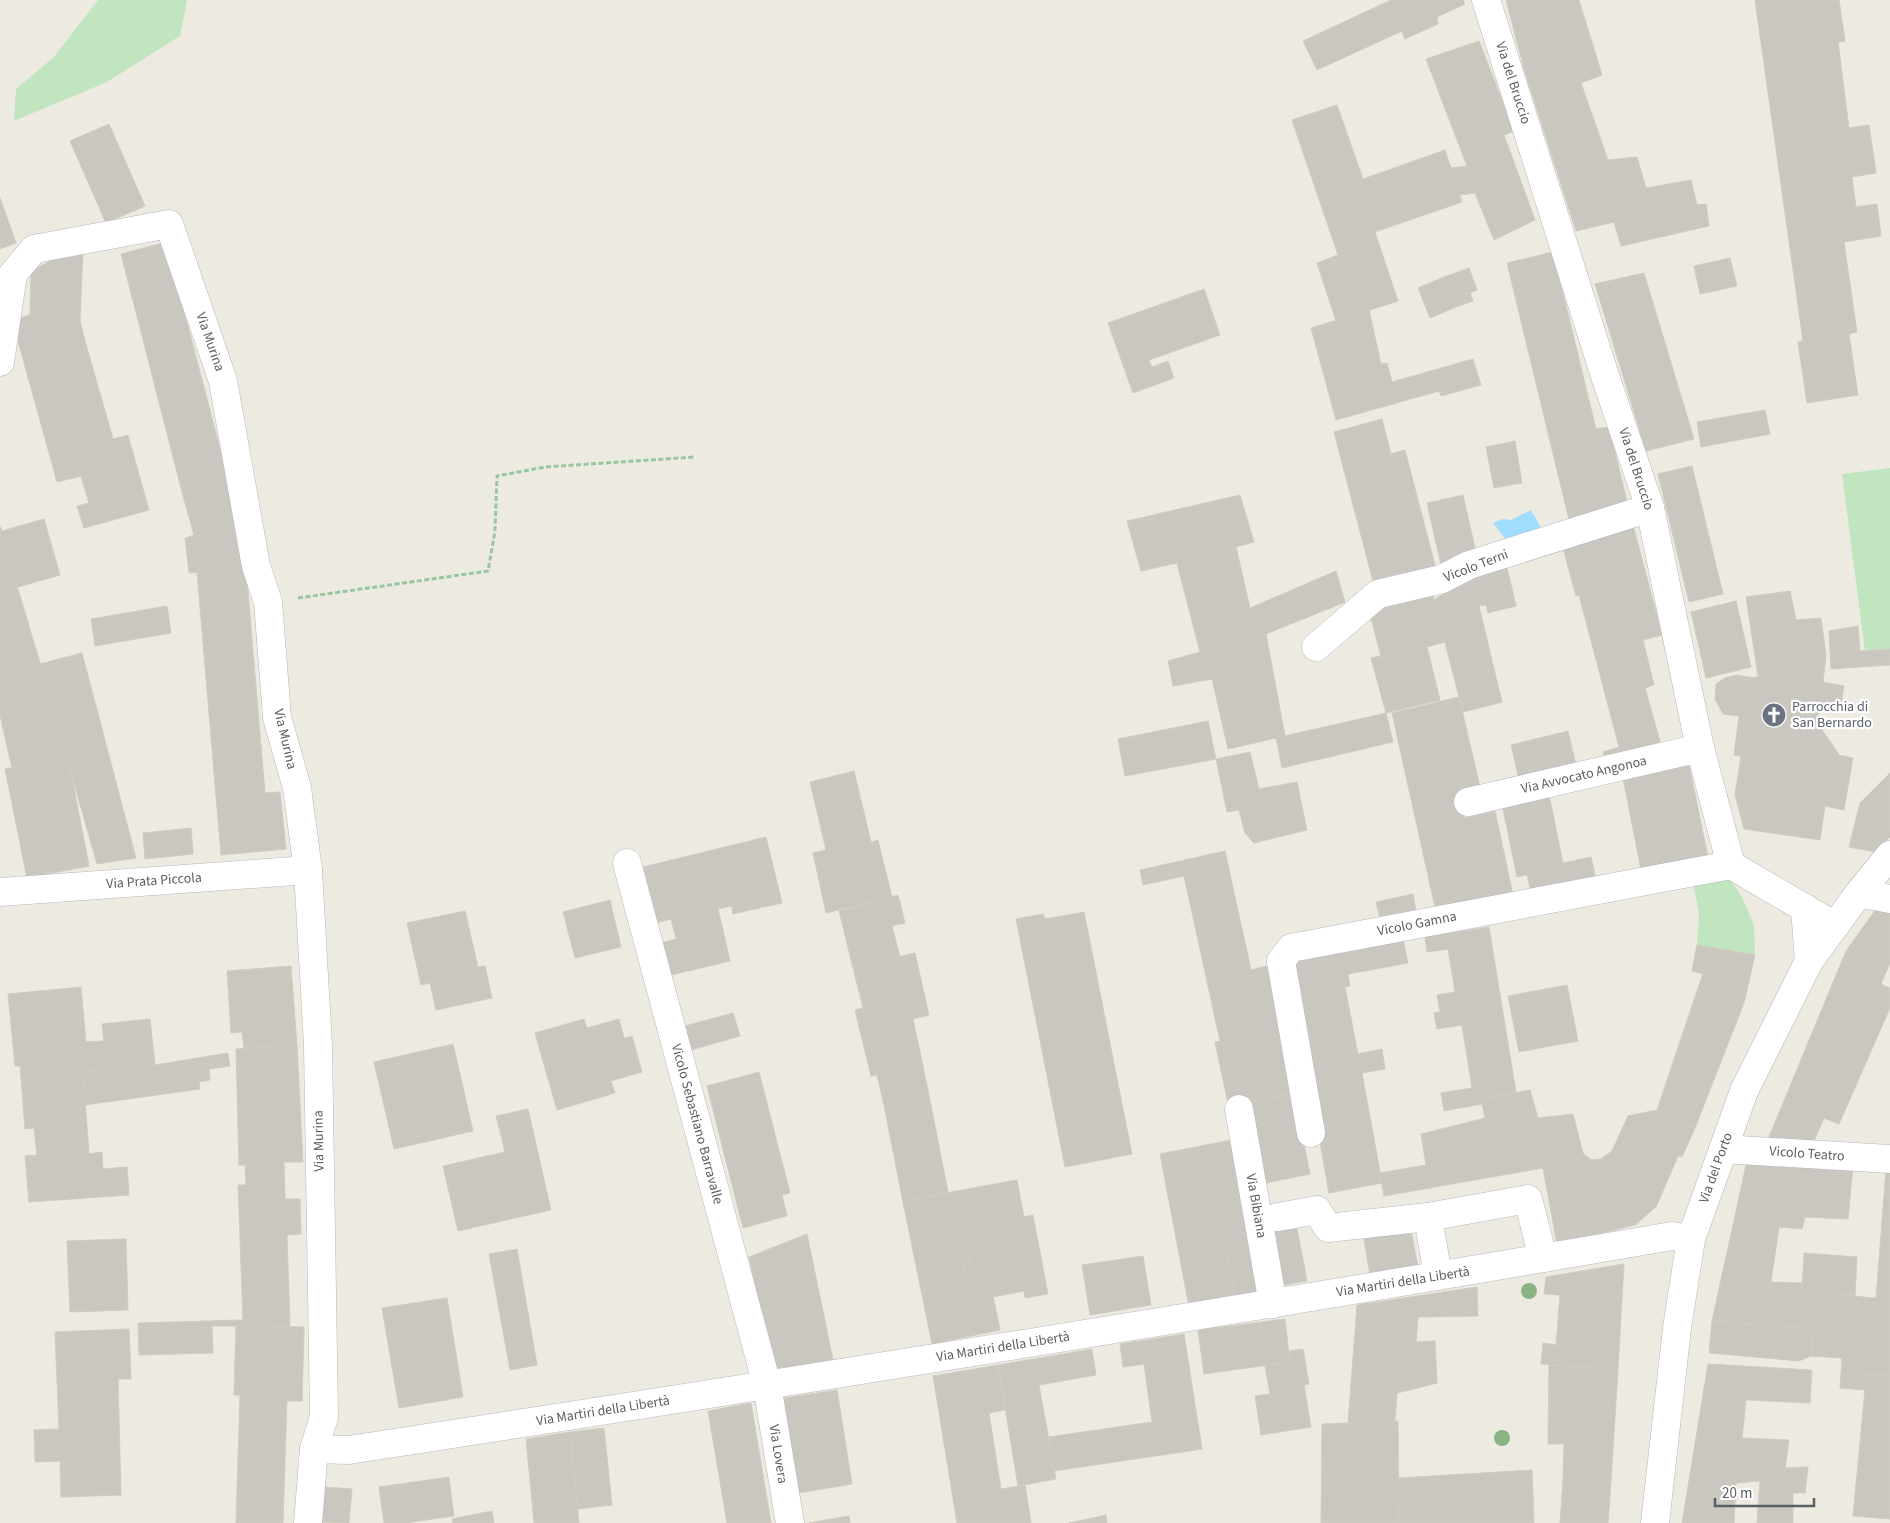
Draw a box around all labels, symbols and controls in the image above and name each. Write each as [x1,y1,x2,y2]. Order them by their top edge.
street label: Via del Bruccio [1490,39,1536,127]
street label: Via Murina [191,310,229,374]
street label: Via del Bruccio [1613,425,1659,513]
street label: Vicolo Terni [1441,545,1511,587]
place label: Parrocchia di San Bernardo [1792,697,1872,733]
church icon: Parrocchia di San Bernardo [1761,702,1787,728]
street label: Via Murina [268,707,302,771]
street label: Via Avvocato Angonoa [1519,751,1649,799]
street label: Via Prata Piccola [105,868,203,894]
street label: Vicolo Gamna [1376,907,1458,941]
street label: Vicolo Sebastiano Barravalle [666,1042,728,1206]
street label: Via Murina [308,1110,330,1172]
street label: Via del Porto [1694,1130,1738,1206]
street label: Vicolo Teatro [1769,1141,1845,1167]
street label: Via Bibiana [1240,1172,1272,1240]
street label: Via Martiri della Libertà [1335,1262,1471,1302]
street label: Via Martiri della Libertà [935,1327,1071,1367]
street label: Via Martiri della Libertà [535,1391,671,1431]
street label: Via Lovera [763,1423,793,1485]
scale bar [1715,1476,1814,1508]
text: 20 m [1722,1483,1752,1504]

